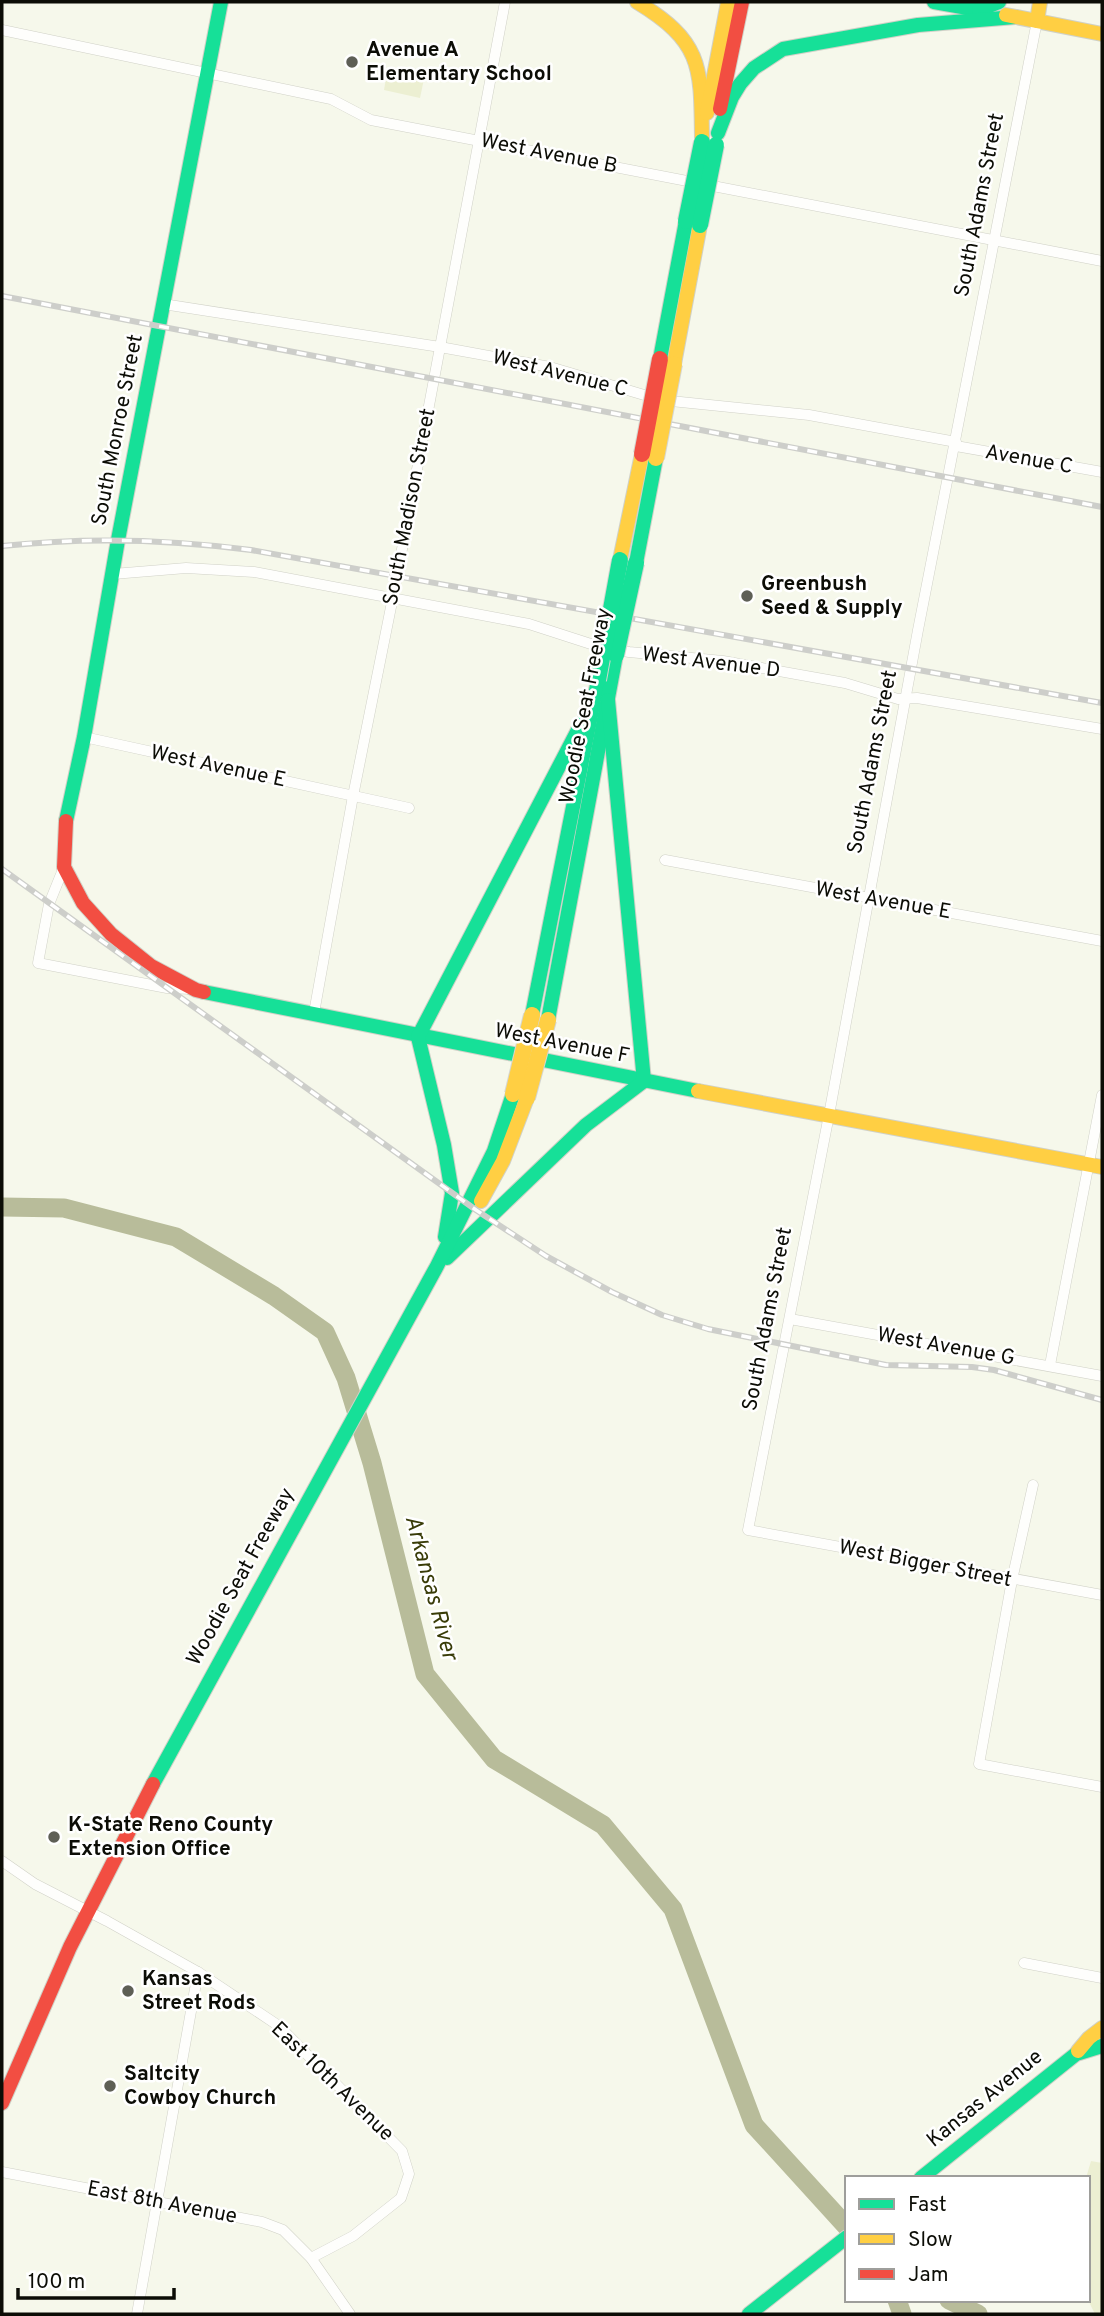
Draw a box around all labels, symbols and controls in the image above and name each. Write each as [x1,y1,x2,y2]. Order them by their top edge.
place label: Avenue A Elementary School [366,37,552,88]
marker: Avenue A Elementary School [344,54,360,70]
street label: South Adams Street [949,111,1011,299]
street label: West Avenue B [478,127,620,181]
street label: South Monroe Street [86,332,150,528]
street label: West Avenue C [489,344,631,404]
street label: South Madison Street [378,406,442,608]
street label: Avenue C [983,439,1075,481]
place label: Greenbush Seed & Supply [761,571,903,622]
marker: Greenbush Seed & Supply [739,588,755,604]
street label: Woodie Seat Freeway [554,606,618,806]
street label: West Avenue D [640,641,782,685]
street label: South Adams Street [842,668,904,856]
street label: West Avenue E [148,739,288,795]
street label: West Avenue E [813,876,953,926]
street label: West Avenue F [492,1018,632,1070]
street label: South Adams Street [737,1225,799,1413]
street label: West Avenue G [875,1322,1017,1372]
street label: Woodie Seat Freeway [181,1483,301,1671]
water label: Arkansas River [397,1512,464,1666]
street label: West Bigger Street [836,1534,1014,1594]
place label: K-State Reno County Extension Office [68,1812,273,1863]
marker: K-State Reno County Extension Office [46,1829,62,1845]
place label: Kansas Street Rods [142,1966,256,2017]
marker: Kansas Street Rods [120,1983,136,1999]
street label: East 10th Avenue [265,2016,399,2148]
street label: Kansas Avenue [922,2044,1048,2154]
place label: Saltcity Cowboy Church [124,2061,276,2112]
marker: Saltcity Cowboy Church [102,2078,118,2094]
street label: East 8th Avenue [85,2175,239,2231]
legend [845,2176,1090,2302]
text: Fast [908,2192,947,2219]
text: Slow [908,2227,953,2254]
scale bar [18,2256,173,2300]
text: Jam [908,2262,949,2289]
text: 100 m [28,2269,85,2296]

